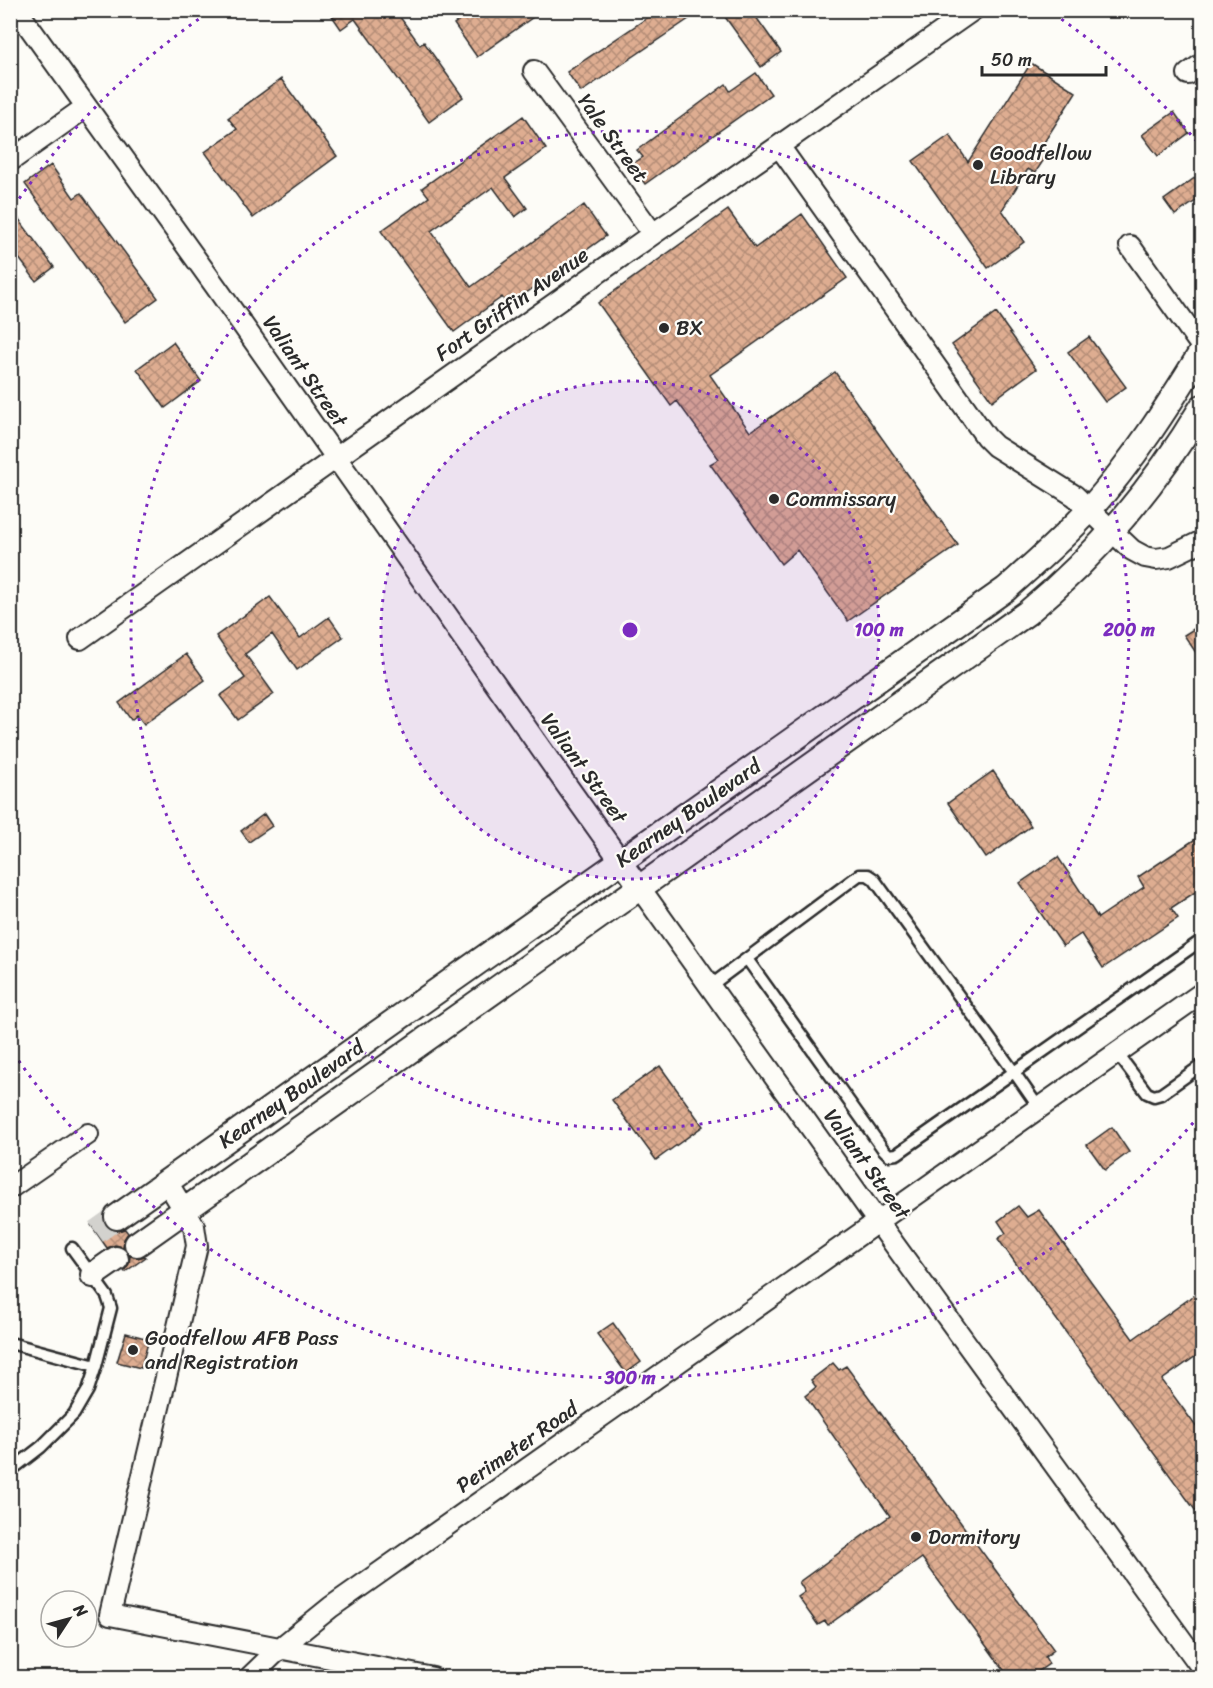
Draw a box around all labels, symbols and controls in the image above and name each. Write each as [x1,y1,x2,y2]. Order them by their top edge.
scale bar [982,39,1106,77]
text: 50 m [991,44,1032,76]
street label: Yale Street [567,85,659,191]
place label: Goodfellow Library [990,134,1092,196]
marker: Goodfellow Library [971,158,985,172]
street label: Fort Griffin Avenue [427,236,597,372]
street label: Valiant Street [252,307,359,436]
place label: BX [676,309,703,347]
marker: BX [657,321,671,335]
place label: Commissary [786,480,896,518]
marker: Commissary [767,492,781,506]
text: 100 m [855,614,904,646]
text: 200 m [1102,614,1155,646]
centre of rings [620,620,640,640]
street label: Valiant Street [530,704,639,833]
street label: Kearney Boulevard [607,747,771,878]
street label: Kearney Boulevard [210,1028,374,1159]
street label: Valiant Street [813,1100,922,1229]
place label: Goodfellow AFB Pass and Registration [145,1319,339,1381]
marker: Goodfellow AFB Pass and Registration [126,1343,140,1357]
text: 300 m [603,1362,656,1394]
street label: Perimeter Road [448,1389,588,1503]
place label: Dormitory [928,1518,1020,1556]
marker: Dormitory [909,1530,923,1544]
north arrow [39,1589,99,1649]
text: N [65,1597,96,1624]

